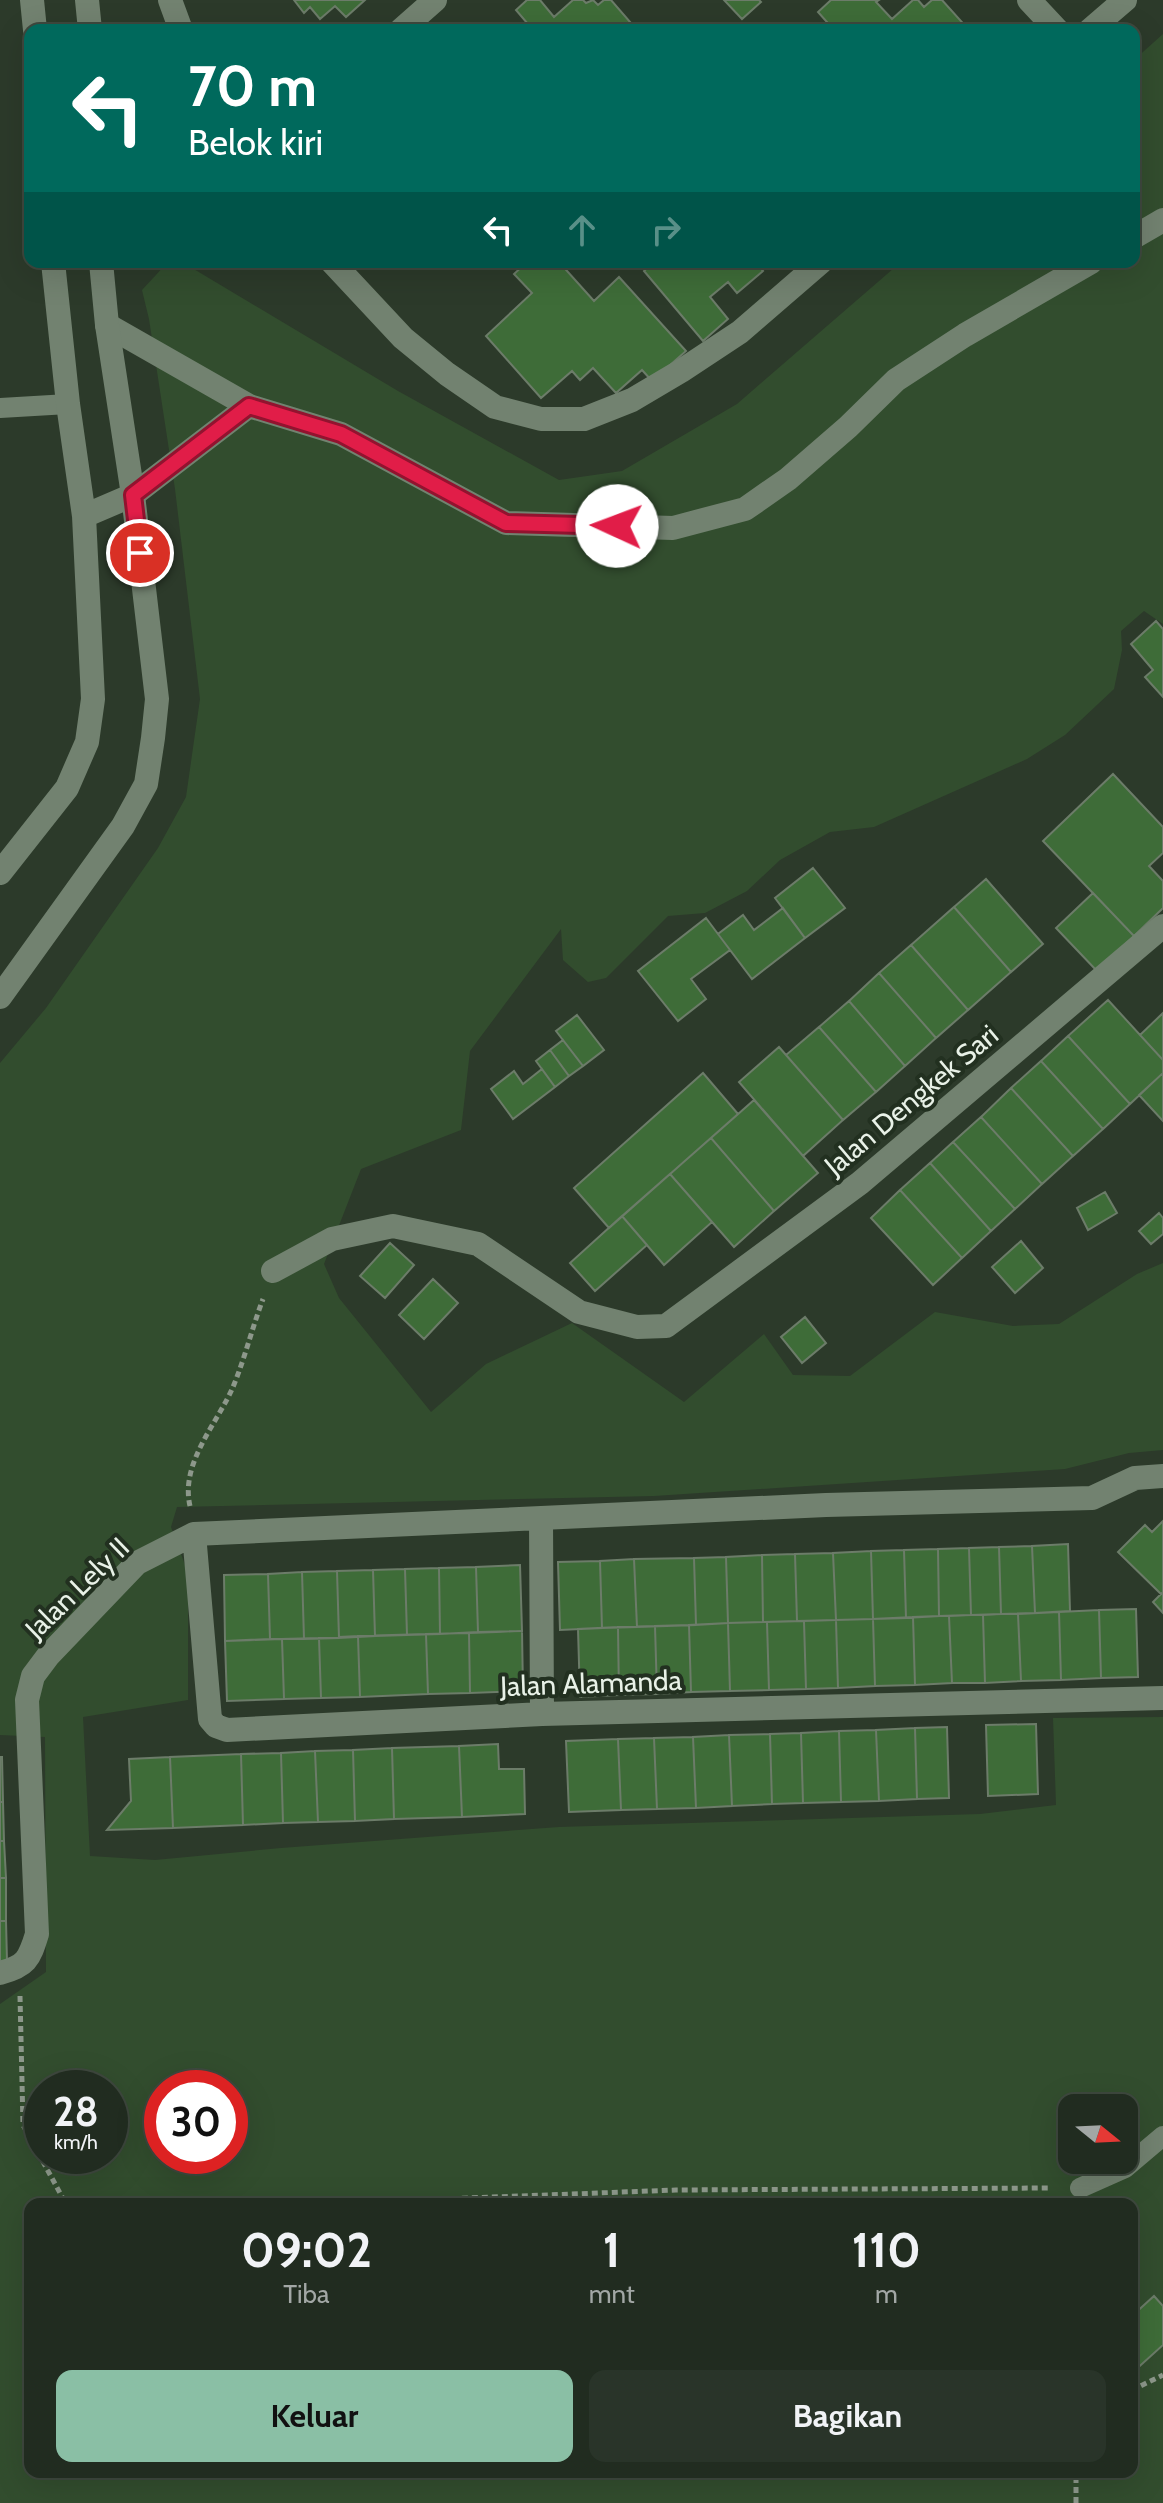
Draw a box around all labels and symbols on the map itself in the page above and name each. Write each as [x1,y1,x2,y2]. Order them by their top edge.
position arrow [575,484,659,568]
pin [106,519,174,587]
street label: Jalan Dengkek Sari [817,1018,1005,1183]
street label: Jalan Lely II [17,1530,136,1647]
street label: Jalan Alamanda [498,1663,683,1703]
speed limit sign: 30 [144,2070,248,2174]
north arrow [1058,2094,1138,2174]

